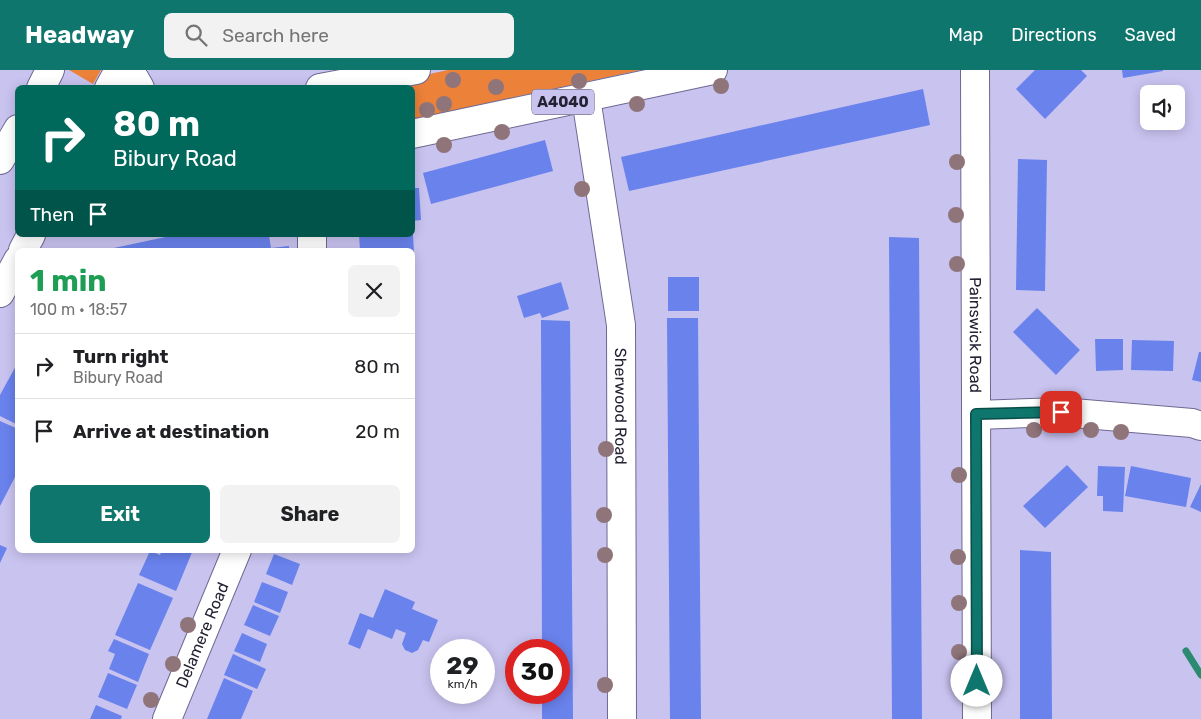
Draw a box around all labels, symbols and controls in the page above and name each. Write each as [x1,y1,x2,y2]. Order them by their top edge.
search box [164,13,514,58]
text: Headway [25,21,134,49]
icon: search [182,21,210,49]
text: Search here [222,24,329,47]
text: Map [948,24,983,46]
text: Directions [1011,24,1097,46]
text: Saved [1125,24,1176,46]
map controls [1140,85,1185,130]
button: sound [1140,85,1185,130]
road number: A4040 [532,90,594,114]
text: 80 m [113,103,200,145]
icon: right [30,105,95,170]
text: Bibury Road [113,145,237,172]
icon: arrive [84,200,112,228]
text: Then [30,203,74,226]
text: 1 min [30,263,107,299]
button: close [348,265,400,317]
street label: Painswick Road [966,277,985,393]
text: 100 m · 18:57 [30,300,127,319]
text: Turn right [73,345,168,368]
street label: Sherwood Road [612,348,631,465]
icon: right [30,352,58,380]
text: 80 m [354,355,400,378]
text: Bibury Road [73,368,163,387]
pin [1040,391,1082,433]
icon: arrive [1047,398,1075,426]
icon: arrive [30,417,58,445]
text: Arrive at destination [73,420,269,443]
text: 20 m [355,420,400,443]
button: Exit [30,485,210,543]
button: Share [220,485,400,543]
street label: Delamere Road [171,579,232,691]
speed limit sign: 30 [505,639,570,704]
text: 29 [446,651,479,680]
position arrow [950,654,1002,706]
text: km/h [448,677,477,691]

